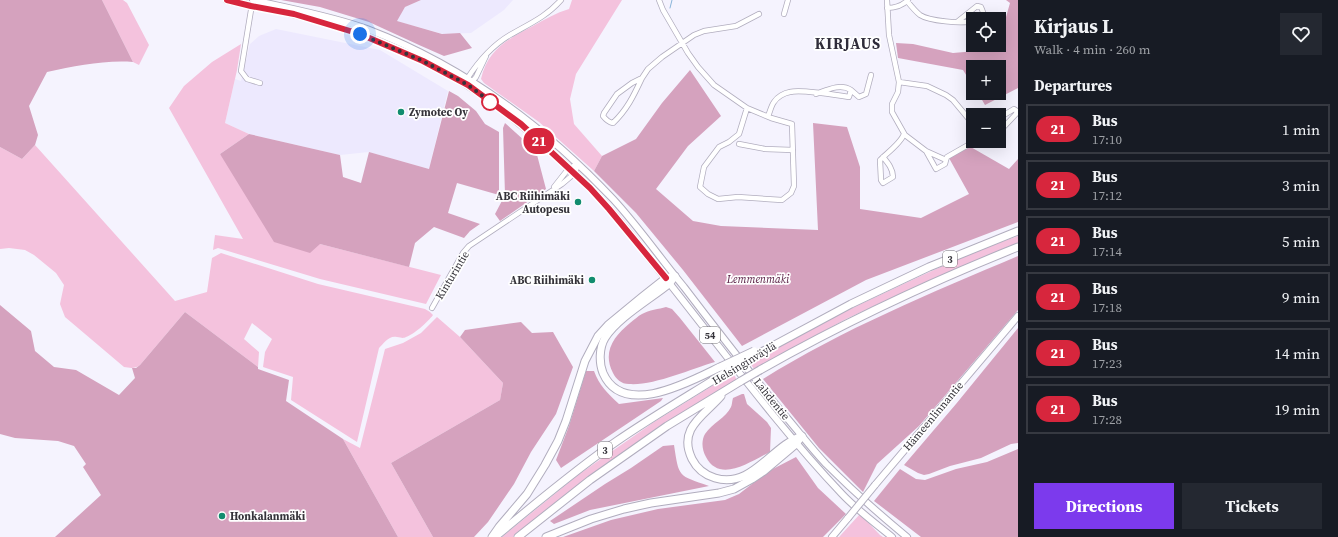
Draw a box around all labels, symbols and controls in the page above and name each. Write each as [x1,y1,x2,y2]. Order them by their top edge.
map controls [966,12,1006,148]
button: locate [966,12,1006,52]
text: Kirjaus L [1034,13,1113,39]
button: heart [1280,13,1322,55]
your location [350,24,370,44]
district label: KIRJAUS [815,33,881,54]
text: Walk · 4 min · 260 m [1034,41,1150,58]
button: + [966,60,1006,100]
text: Departures [1034,75,1112,96]
unlabelled marker [481,93,499,111]
place label: Zymotec Oy [409,105,468,120]
marker: Zymotec Oy [396,107,406,117]
button: − [966,108,1006,148]
text: Bus [1092,110,1118,131]
text: 21 [1050,119,1066,139]
text: 1 min [1282,119,1320,140]
line badge: 21 [521,128,557,154]
text: 21 [531,131,547,151]
text: 17:10 [1092,131,1122,148]
text: Bus [1092,166,1118,187]
text: 21 [1050,175,1066,195]
text: 3 min [1282,175,1320,196]
text: 17:12 [1092,187,1122,204]
place label: ABC Riihimäki Autopesu [496,189,571,217]
marker: ABC Riihimäki Autopesu [573,197,583,207]
text: Bus [1092,222,1118,243]
text: 21 [1050,231,1066,251]
text: 5 min [1282,231,1320,252]
text: 17:14 [1092,243,1122,260]
street label: Kinturintie [432,248,473,302]
road number: 3 [943,251,957,267]
park label: Lemmenmäki [726,272,790,287]
place label: ABC Riihimäki [510,273,585,288]
marker: ABC Riihimäki [587,275,597,285]
text: Bus [1092,278,1118,299]
text: 21 [1050,287,1066,307]
text: 9 min [1282,287,1320,308]
text: 17:18 [1092,299,1122,316]
road number: 54 [700,327,720,343]
text: Bus [1092,334,1118,355]
street label: Helsinginväylä [709,338,779,388]
text: 21 [1050,343,1066,363]
text: 14 min [1274,343,1320,364]
text: 17:23 [1092,355,1122,372]
street label: Lahdentie [750,375,793,424]
street label: Hämeenlinnantie [900,378,967,454]
text: Bus [1092,390,1118,411]
text: 21 [1050,399,1066,419]
text: 19 min [1274,399,1320,420]
text: 17:28 [1092,411,1122,428]
road number: 3 [598,442,612,458]
button: Directions [1034,483,1174,529]
button: Tickets [1182,483,1322,529]
place label: Honkalanmäki [230,509,306,524]
marker: Honkalanmäki [217,511,227,521]

